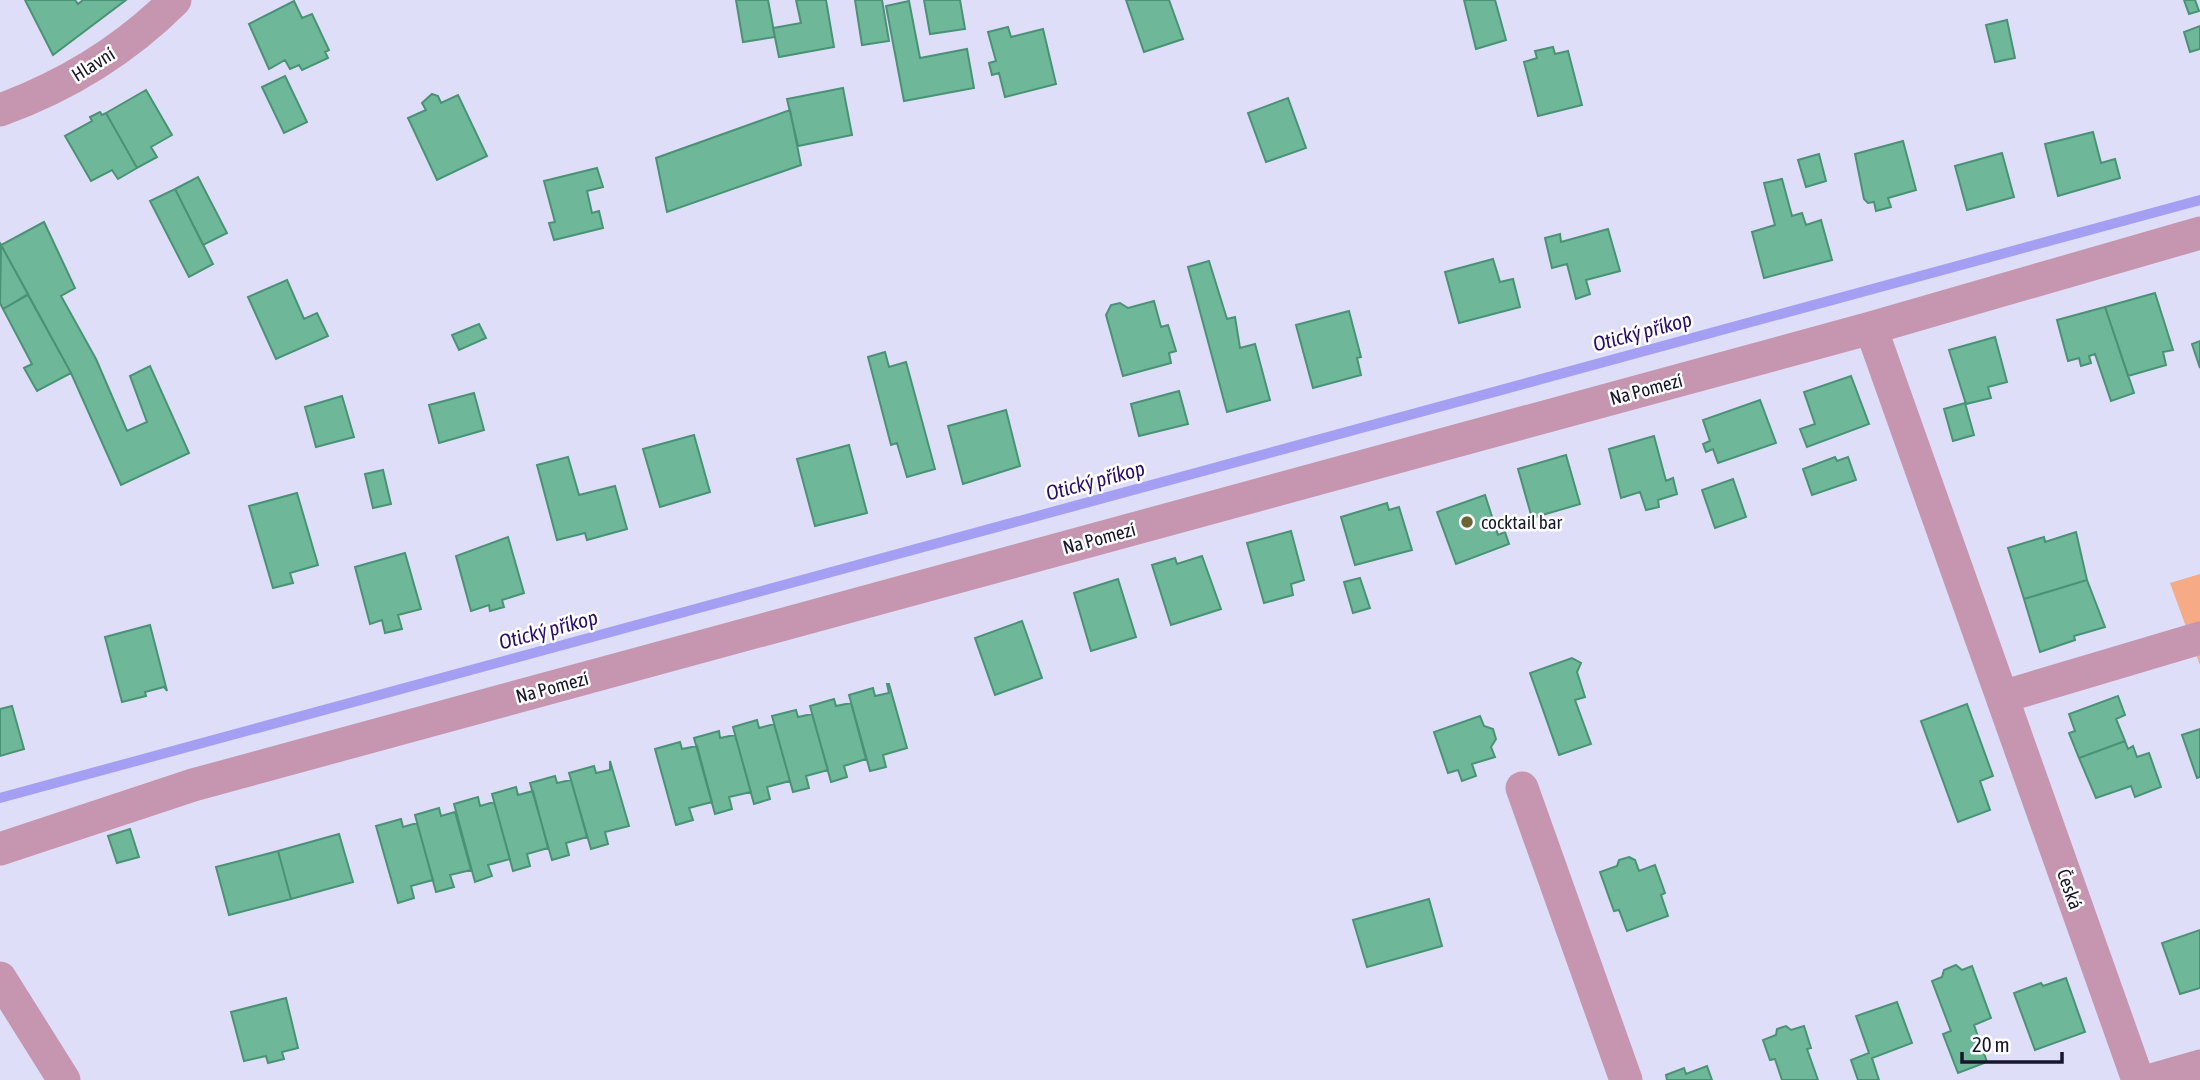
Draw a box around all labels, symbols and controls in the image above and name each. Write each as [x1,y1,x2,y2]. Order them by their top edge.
street label: Hlavní [68,42,118,86]
water label: Otický příkop [1590,306,1694,356]
street label: Na Pomezí [1607,369,1685,409]
water label: Otický příkop [1043,455,1147,505]
place label: cocktail bar [1481,511,1563,533]
marker: cocktail bar [1459,514,1475,530]
street label: Na Pomezí [1060,518,1138,558]
water label: Otický příkop [496,604,600,654]
street label: Na Pomezí [513,667,591,707]
street label: Česká [2053,866,2087,912]
scale bar [1962,1020,2062,1064]
text: 20 m [1972,1032,2010,1056]

